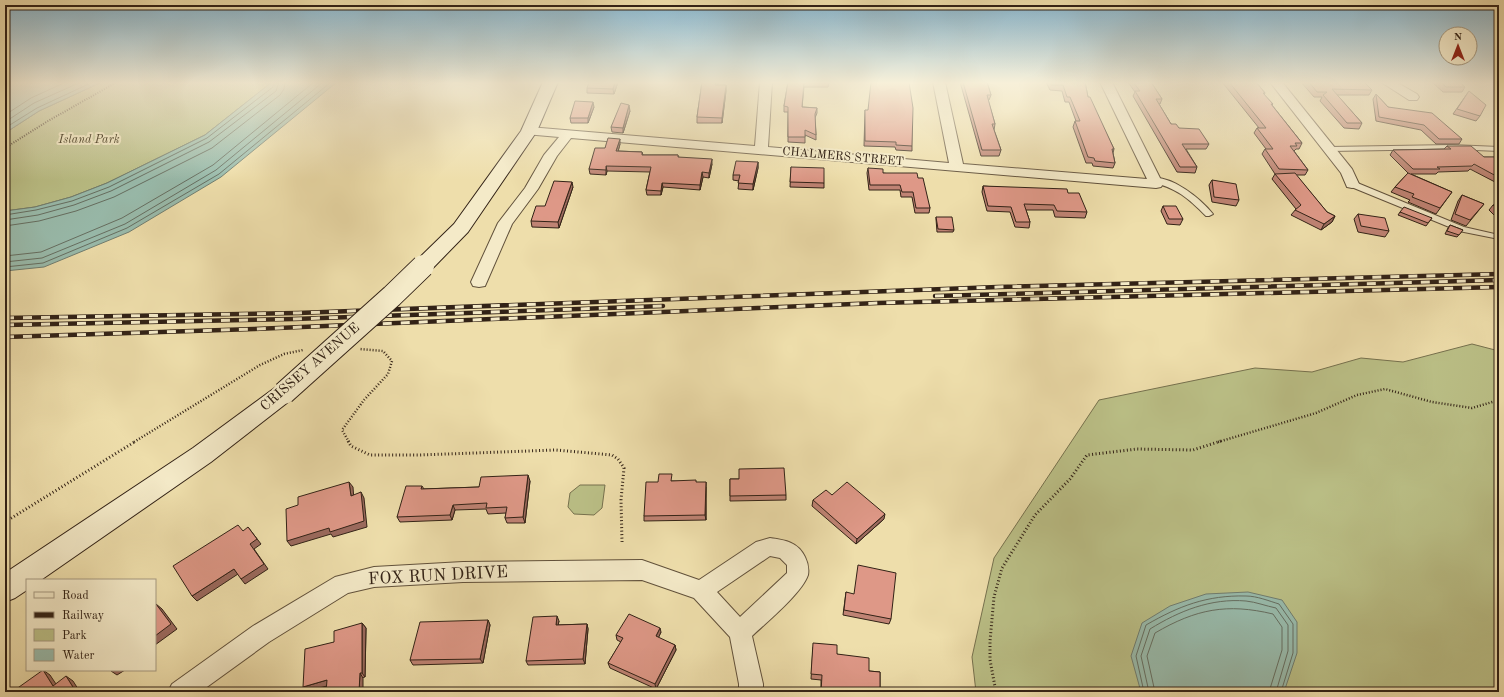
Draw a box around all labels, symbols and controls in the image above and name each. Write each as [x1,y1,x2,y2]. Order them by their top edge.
north arrow [1438,26,1478,66]
text: N [1454,32,1463,43]
park label: Island Park [57,134,120,146]
street label: CHALMERS STREET [782,146,904,168]
street label: CRISSEY AVENUE [258,320,362,414]
street label: FOX RUN DRIVE [368,564,508,588]
legend [26,579,156,671]
text: Road [62,590,89,602]
text: Railway [62,610,105,622]
text: Park [62,630,87,642]
text: Water [62,650,95,662]

